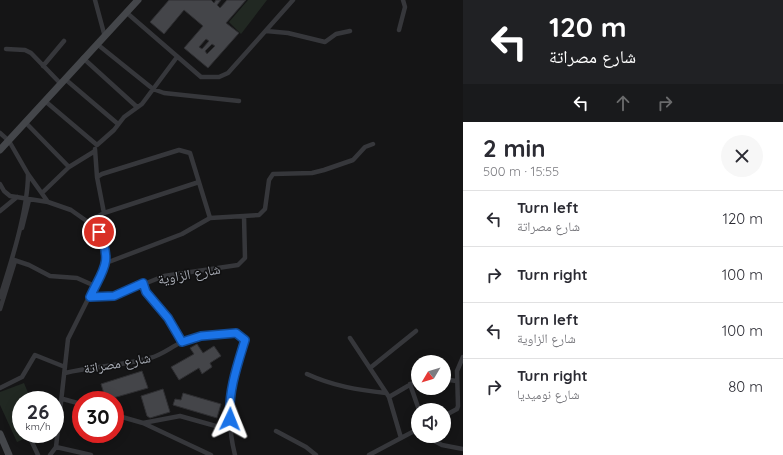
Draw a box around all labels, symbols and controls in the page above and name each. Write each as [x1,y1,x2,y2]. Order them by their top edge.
text: 120 m [549,9,627,44]
icon: left [483,16,535,68]
text: شارع مصراتة [549,45,636,68]
icon: left [570,92,592,114]
icon: ahead [612,92,634,114]
icon: right [654,92,676,114]
text: 2 min [483,133,545,163]
button: close [721,135,763,177]
text: 500 m · 15:55 [483,163,559,179]
text: Turn left [517,198,579,217]
icon: left [483,208,505,230]
text: 120 m [722,209,763,228]
pin [82,215,116,249]
text: شارع مصراتة [517,218,580,234]
icon: arrive [88,221,110,243]
street label: شارع الزاوية [156,260,222,289]
icon: right [483,264,505,286]
text: Turn right [517,265,588,284]
text: 100 m [722,265,763,284]
text: Turn left [517,310,579,329]
icon: left [483,320,505,342]
text: 100 m [722,321,763,340]
text: شارع الزاوية [517,330,576,346]
street label: شارع مصراتة [82,348,152,379]
north arrow [411,355,451,395]
map controls [411,355,451,443]
text: Turn right [517,366,588,385]
icon: right [483,376,505,398]
text: 80 m [728,377,763,396]
text: شارع نوميديا [517,386,579,402]
speed limit sign: 30 [72,391,124,443]
position arrow [209,398,251,440]
text: 26 [27,399,49,424]
button: sound [411,403,451,443]
text: km/h [25,420,51,433]

